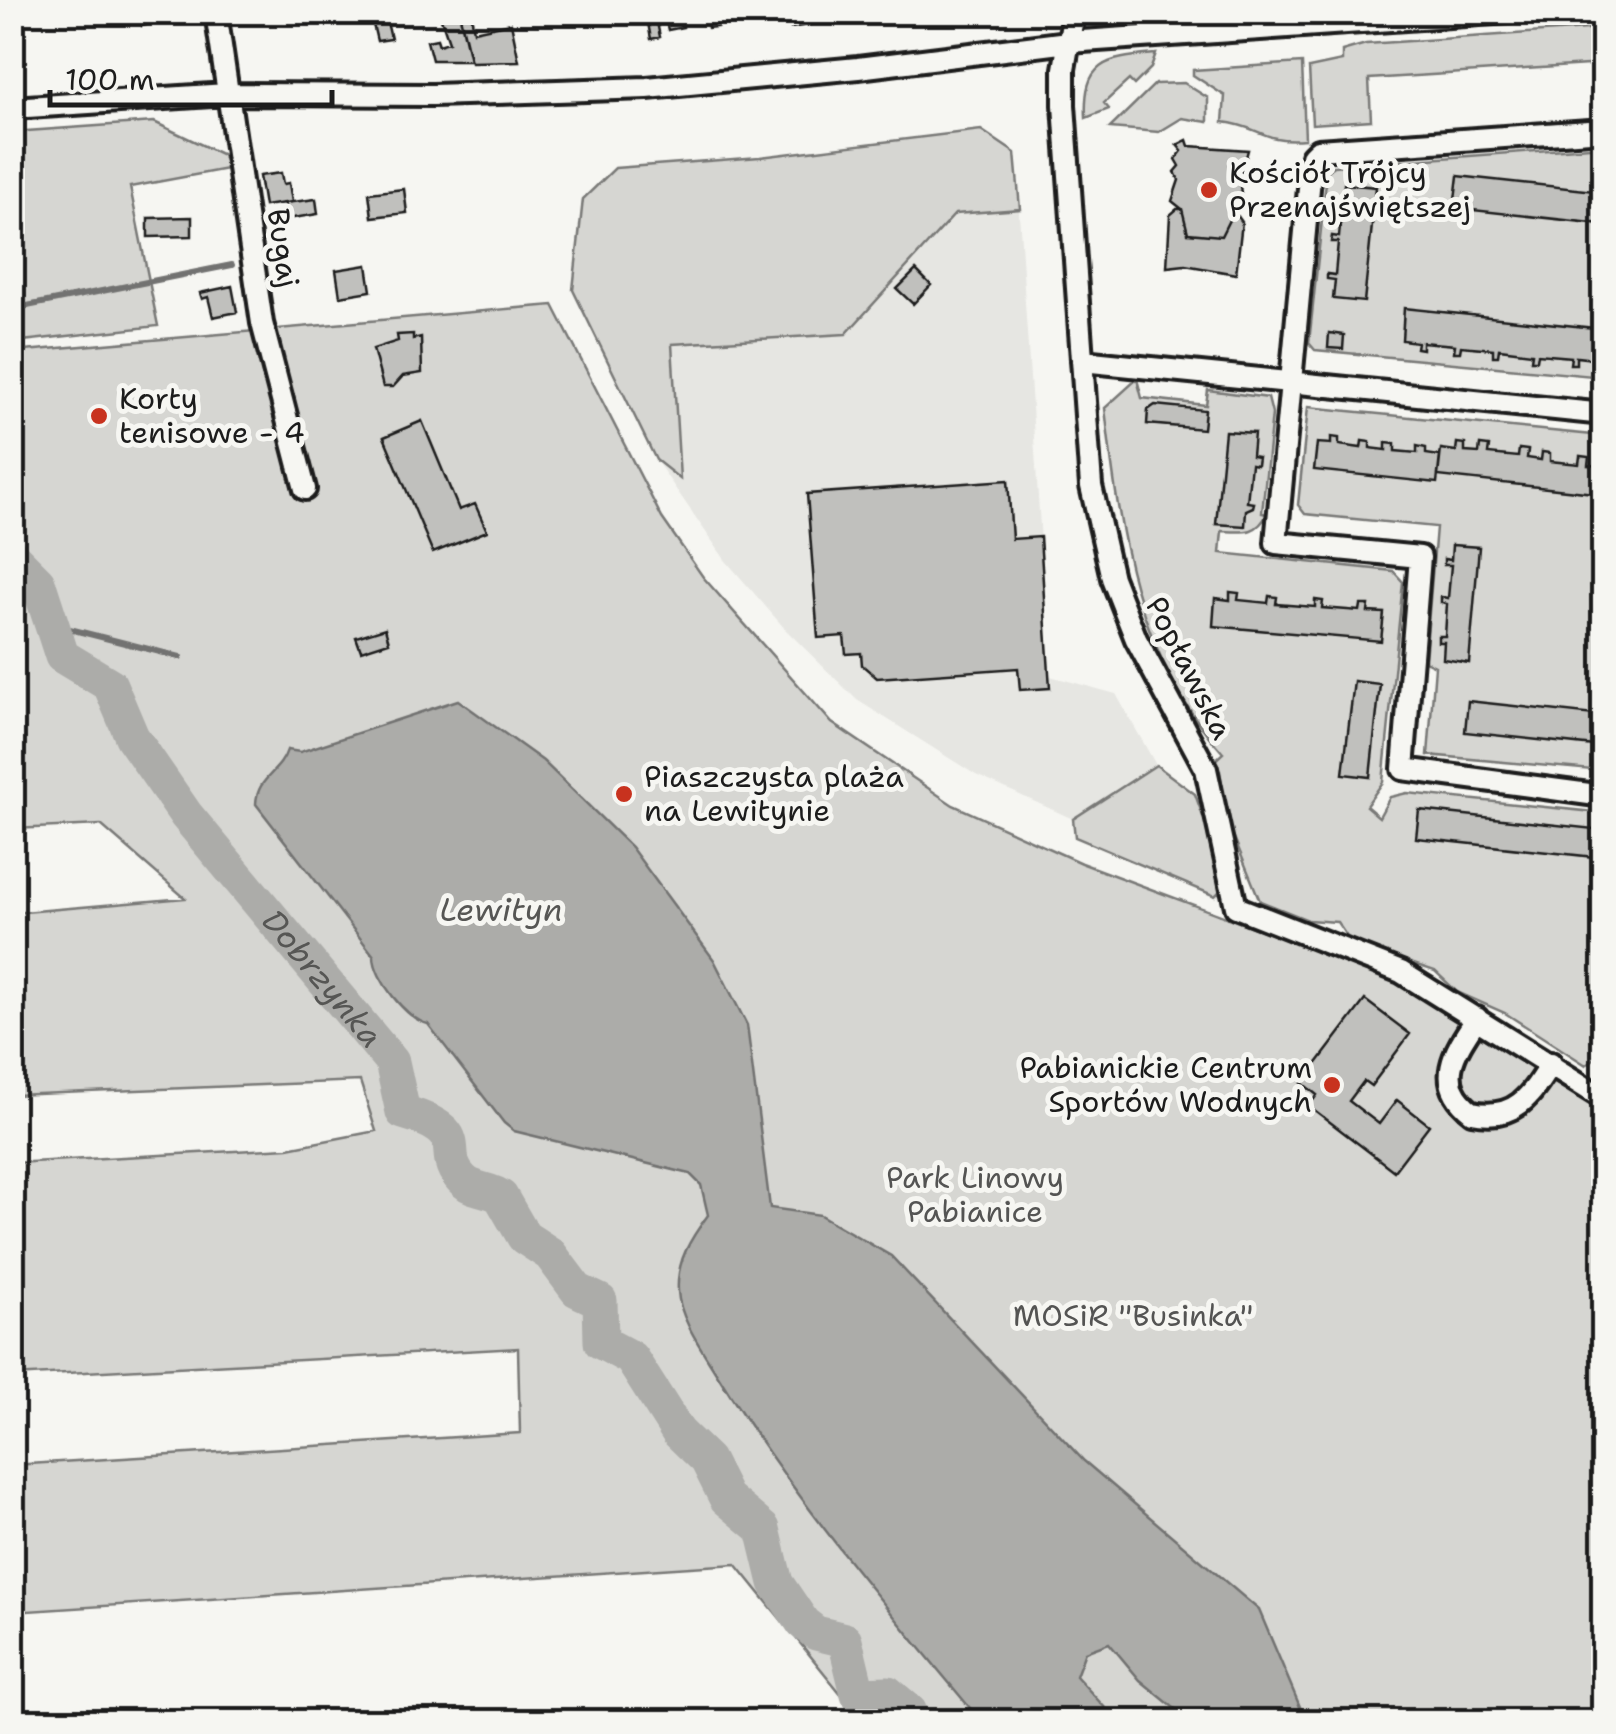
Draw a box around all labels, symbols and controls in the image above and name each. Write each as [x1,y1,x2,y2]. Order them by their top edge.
scale bar [50,45,332,107]
text: 100 m [65,59,155,100]
place label: Kościół Trójcy Przenajświętszej [1229,152,1471,227]
marker: Kościół Trójcy Przenajświętszej [1198,179,1220,201]
street label: Bugaj [258,206,309,290]
place label: Korty tenisowe - 4 [119,378,305,453]
marker: Korty tenisowe - 4 [88,405,110,427]
street label: Popławska [1136,589,1243,746]
place label: Piaszczysta plaża na Lewitynie [644,756,904,831]
marker: Piaszczysta plaża na Lewitynie [613,783,635,805]
water label: Lewityn [439,888,563,931]
water label: Dobrzynka [253,900,393,1056]
place label: Pabianickie Centrum Sportów Wodnych [1019,1047,1312,1122]
marker: Pabianickie Centrum Sportów Wodnych [1321,1074,1343,1096]
park label: Park Linowy Pabianice [886,1157,1064,1232]
park label: MOSiR "Businka" [1013,1295,1253,1336]

